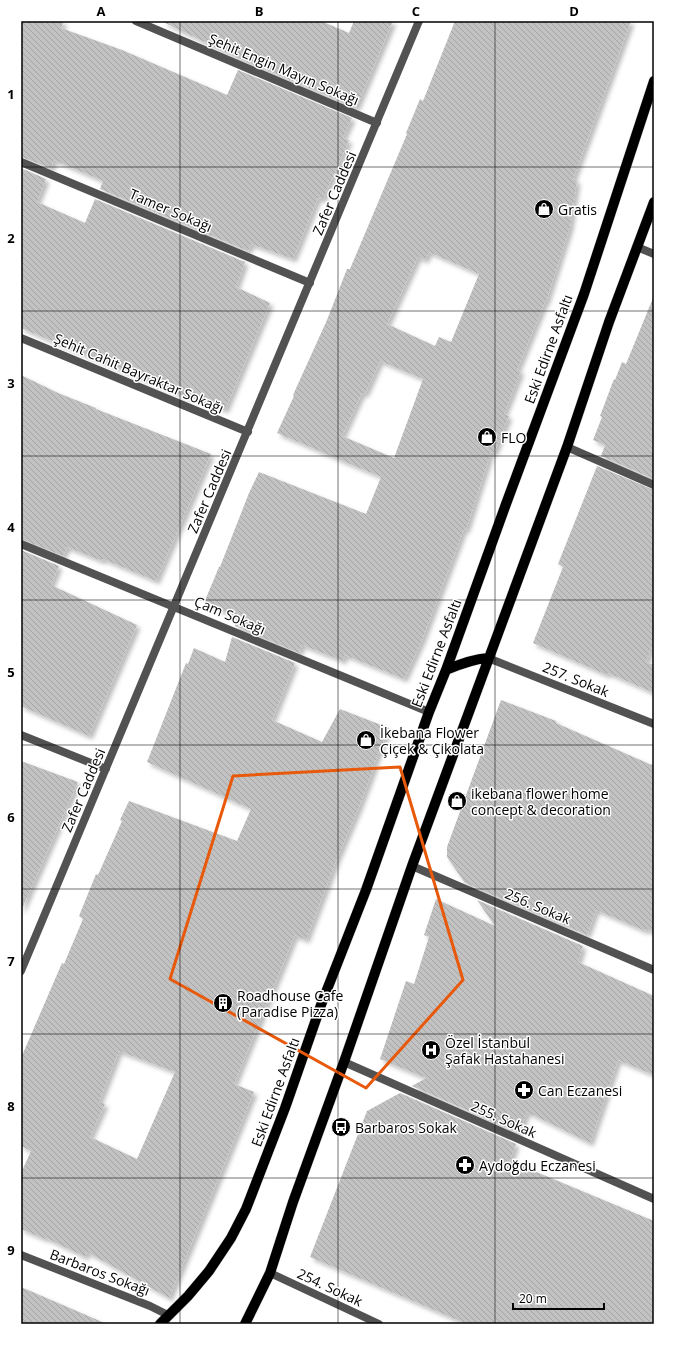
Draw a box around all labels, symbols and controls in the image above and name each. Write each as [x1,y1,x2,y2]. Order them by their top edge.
text: A [97,2,106,20]
text: B [255,2,264,20]
text: C [412,2,420,20]
text: D [569,2,579,20]
street label: Şehit Engin Mayın Sokağı [206,29,362,109]
text: 1 [7,85,15,103]
street label: Zafer Caddesi [308,148,360,238]
street label: Tamer Sokağı [127,184,215,236]
shop icon: Gratis [533,198,555,220]
place label: Gratis [558,200,597,219]
text: 2 [7,229,15,247]
street label: Eski Edirne Asfaltı [519,292,577,406]
street label: Şehit Cahit Bayraktar Sokağı [51,329,227,417]
text: 3 [7,374,15,392]
shop icon: FLO [476,426,498,448]
place label: FLO [501,428,527,447]
street label: Zafer Caddesi [183,446,235,536]
text: 4 [7,518,15,536]
street label: Çam Sokağı [192,591,268,639]
street label: Eski Edirne Asfaltı [407,596,465,710]
street label: 257. Sokak [540,657,613,701]
text: 5 [7,663,15,681]
place label: İkebana Flower Çiçek & Çikolata [380,723,484,758]
shop icon: İkebana Flower Çiçek & Çikolata [355,729,377,751]
street label: Zafer Caddesi [57,745,109,835]
place label: ikebana flower home concept & decoration [471,784,611,819]
shop icon: ikebana flower home concept & decoration [446,790,468,812]
text: 6 [7,808,15,826]
street label: 256. Sokak [502,884,574,929]
text: 7 [7,952,15,970]
place label: Roadhouse Cafe (Paradise Pizza) [237,986,343,1021]
building icon: Roadhouse Cafe (Paradise Pizza) [212,992,234,1014]
place label: Özel İstanbul Şafak Hastahanesi [445,1033,565,1068]
street label: Eski Edirne Asfaltı [246,1035,304,1149]
hospital icon: Özel İstanbul Şafak Hastahanesi [420,1039,442,1061]
pharmacy icon: Can Eczanesi [513,1079,535,1101]
place label: Can Eczanesi [538,1081,622,1100]
street label: 255. Sokak [468,1096,540,1142]
text: 8 [7,1097,15,1115]
bus stop icon: Barbaros Sokak [330,1116,352,1138]
place label: Barbaros Sokak [355,1118,458,1137]
pharmacy icon: Aydoğdu Eczanesi [454,1154,476,1176]
place label: Aydoğdu Eczanesi [479,1156,596,1175]
text: 9 [7,1241,15,1259]
street label: Barbaros Sokağı [47,1244,153,1300]
street label: 254. Sokak [294,1264,366,1311]
scale bar [513,1285,604,1311]
text: 20 m [519,1290,547,1307]

